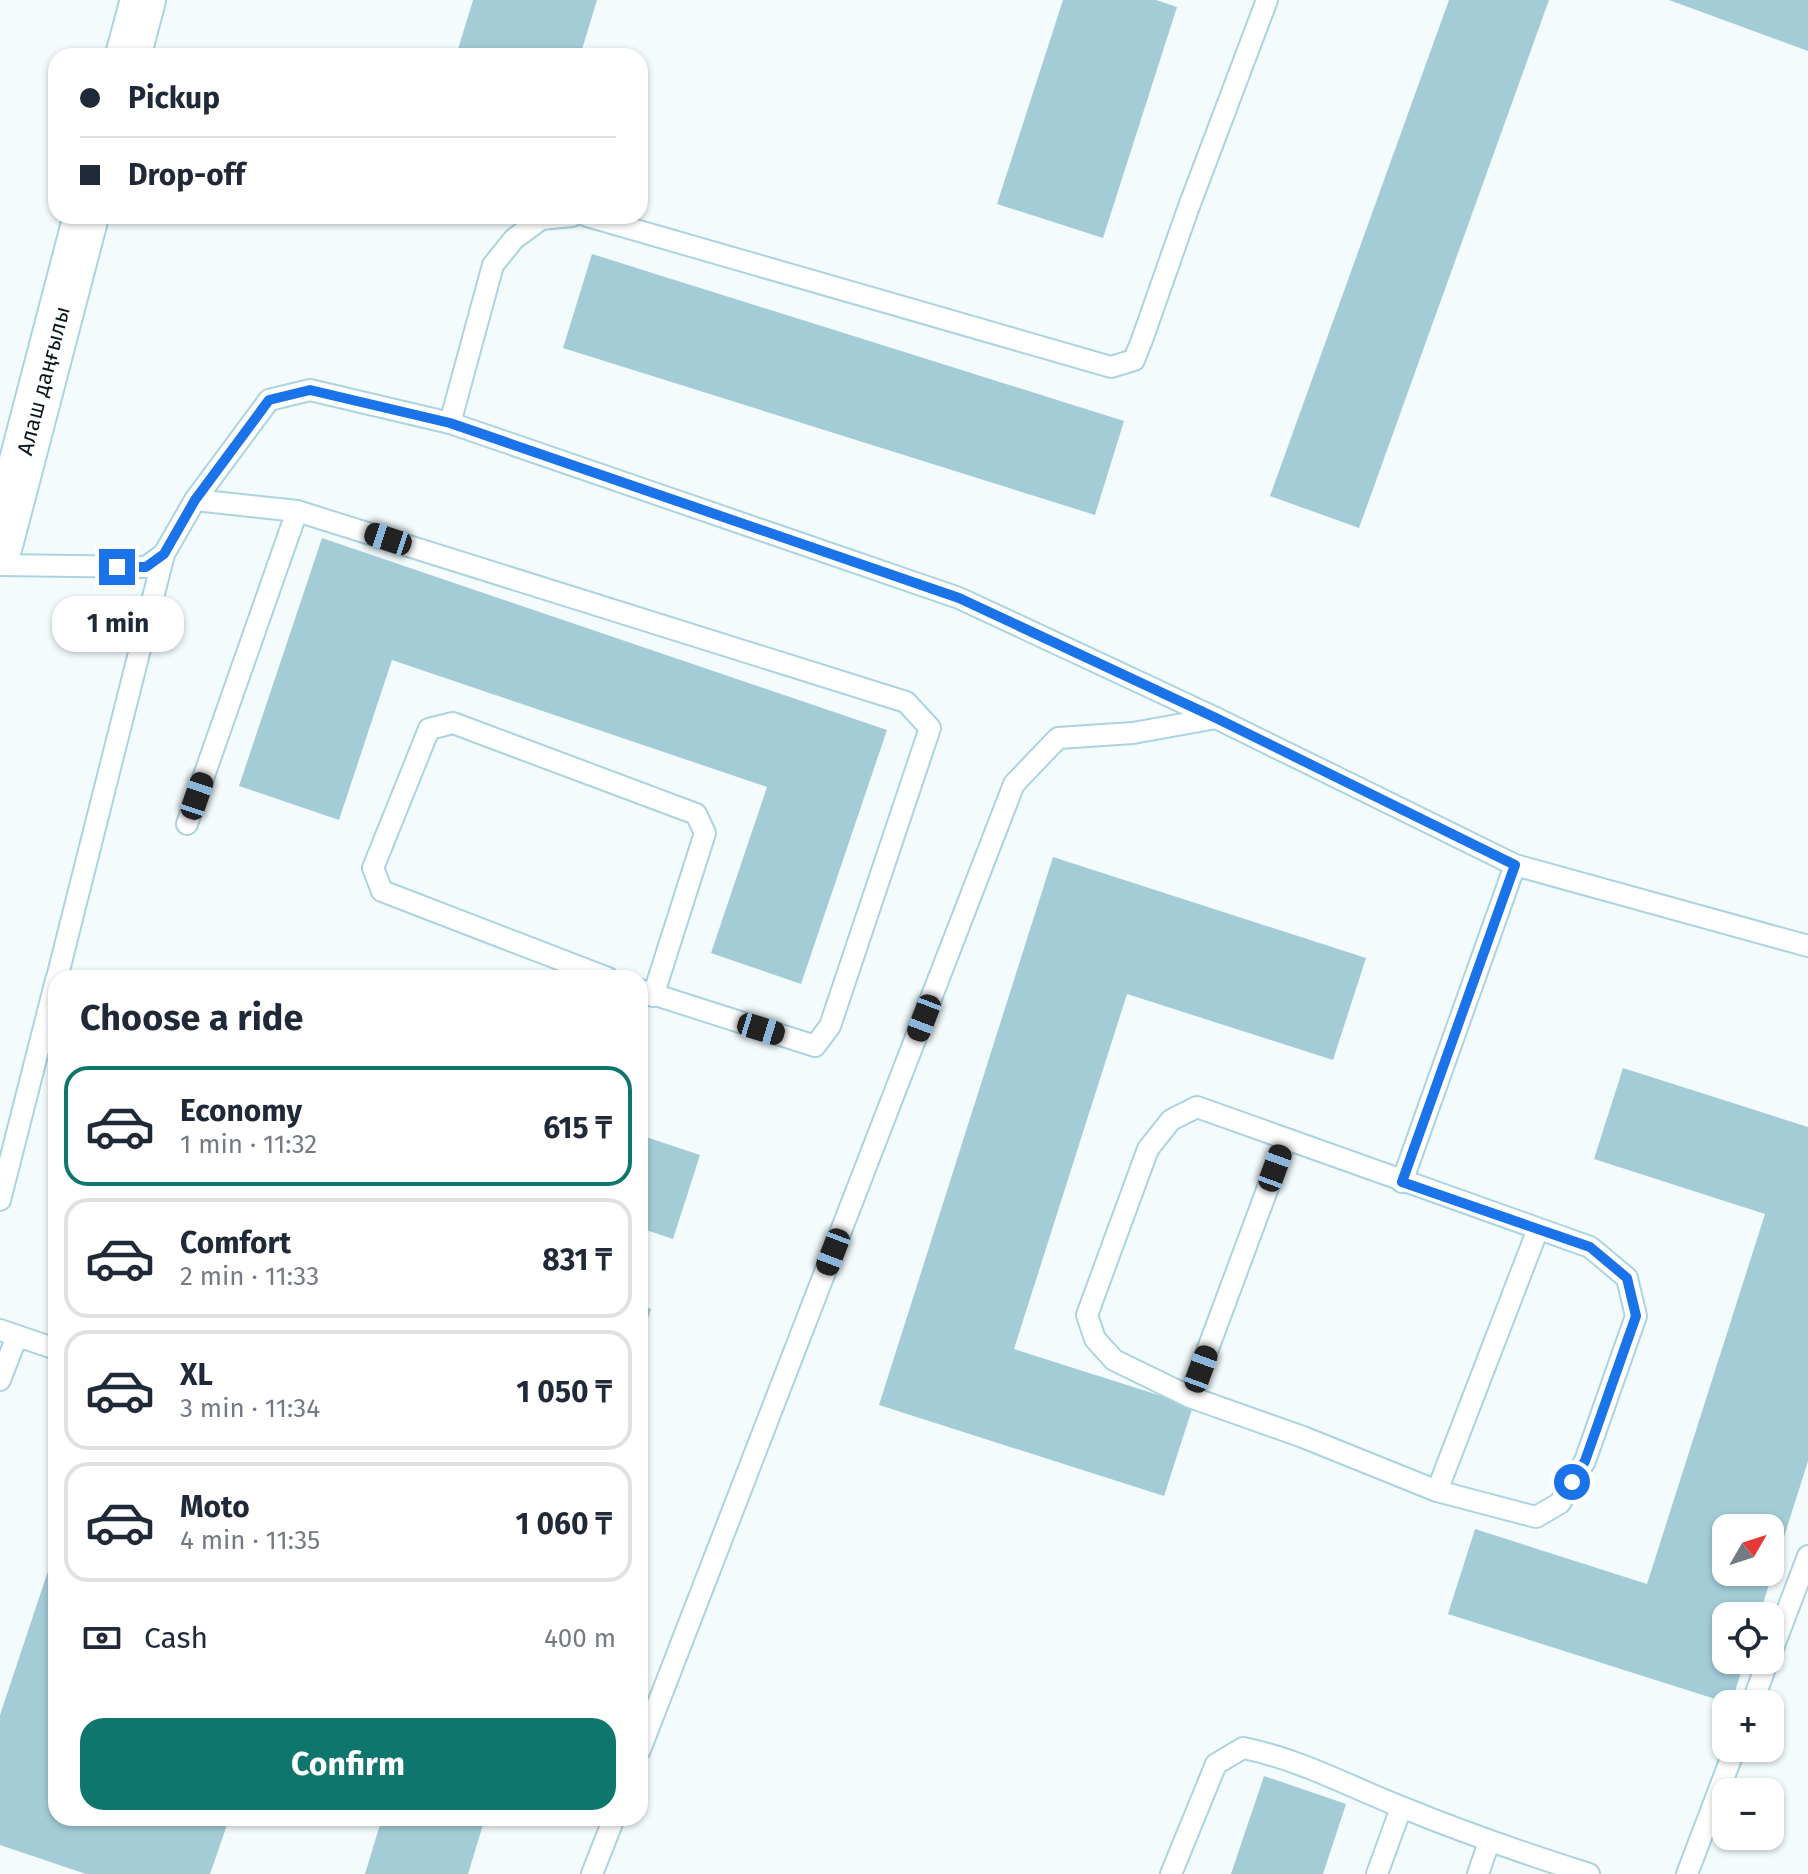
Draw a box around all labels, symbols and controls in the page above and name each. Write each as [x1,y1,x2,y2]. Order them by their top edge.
text: Pickup [128,80,220,116]
text: Drop-off [128,157,245,193]
street label: Алаш даңғылы [11,303,76,458]
car [361,520,415,558]
route end [99,549,135,585]
callout: 1 min [51,595,183,651]
text: 1 min [87,608,149,639]
car [178,769,216,823]
car [904,991,944,1045]
text: Choose a ride [80,996,303,1040]
car [735,1011,787,1047]
icon: car [84,1090,156,1162]
text: Economy [180,1093,302,1129]
text: 615 ₸ [543,1110,612,1146]
text: 1 min · 11:32 [180,1129,317,1160]
car [1256,1141,1294,1195]
icon: car [84,1222,156,1294]
text: Comfort [180,1225,291,1261]
car [813,1225,853,1279]
text: 831 ₸ [542,1242,612,1278]
text: 2 min · 11:33 [180,1261,319,1292]
car [1182,1342,1220,1396]
icon: car [84,1354,156,1426]
text: XL [180,1357,213,1393]
text: 1 050 ₸ [516,1374,612,1410]
text: 3 min · 11:34 [180,1393,320,1424]
route start [1554,1464,1590,1500]
icon: car [84,1486,156,1558]
text: Moto [180,1489,250,1525]
text: 1 060 ₸ [515,1506,612,1542]
north arrow [1712,1514,1784,1586]
map controls [1712,1514,1784,1850]
text: 4 min · 11:35 [180,1525,320,1556]
button: locate [1712,1602,1784,1674]
icon: cash [80,1616,124,1660]
text: Cash [144,1620,208,1656]
text: 400 m [544,1623,616,1654]
button: + [1712,1690,1784,1762]
button: Confirm [80,1718,616,1810]
button: − [1712,1778,1784,1850]

